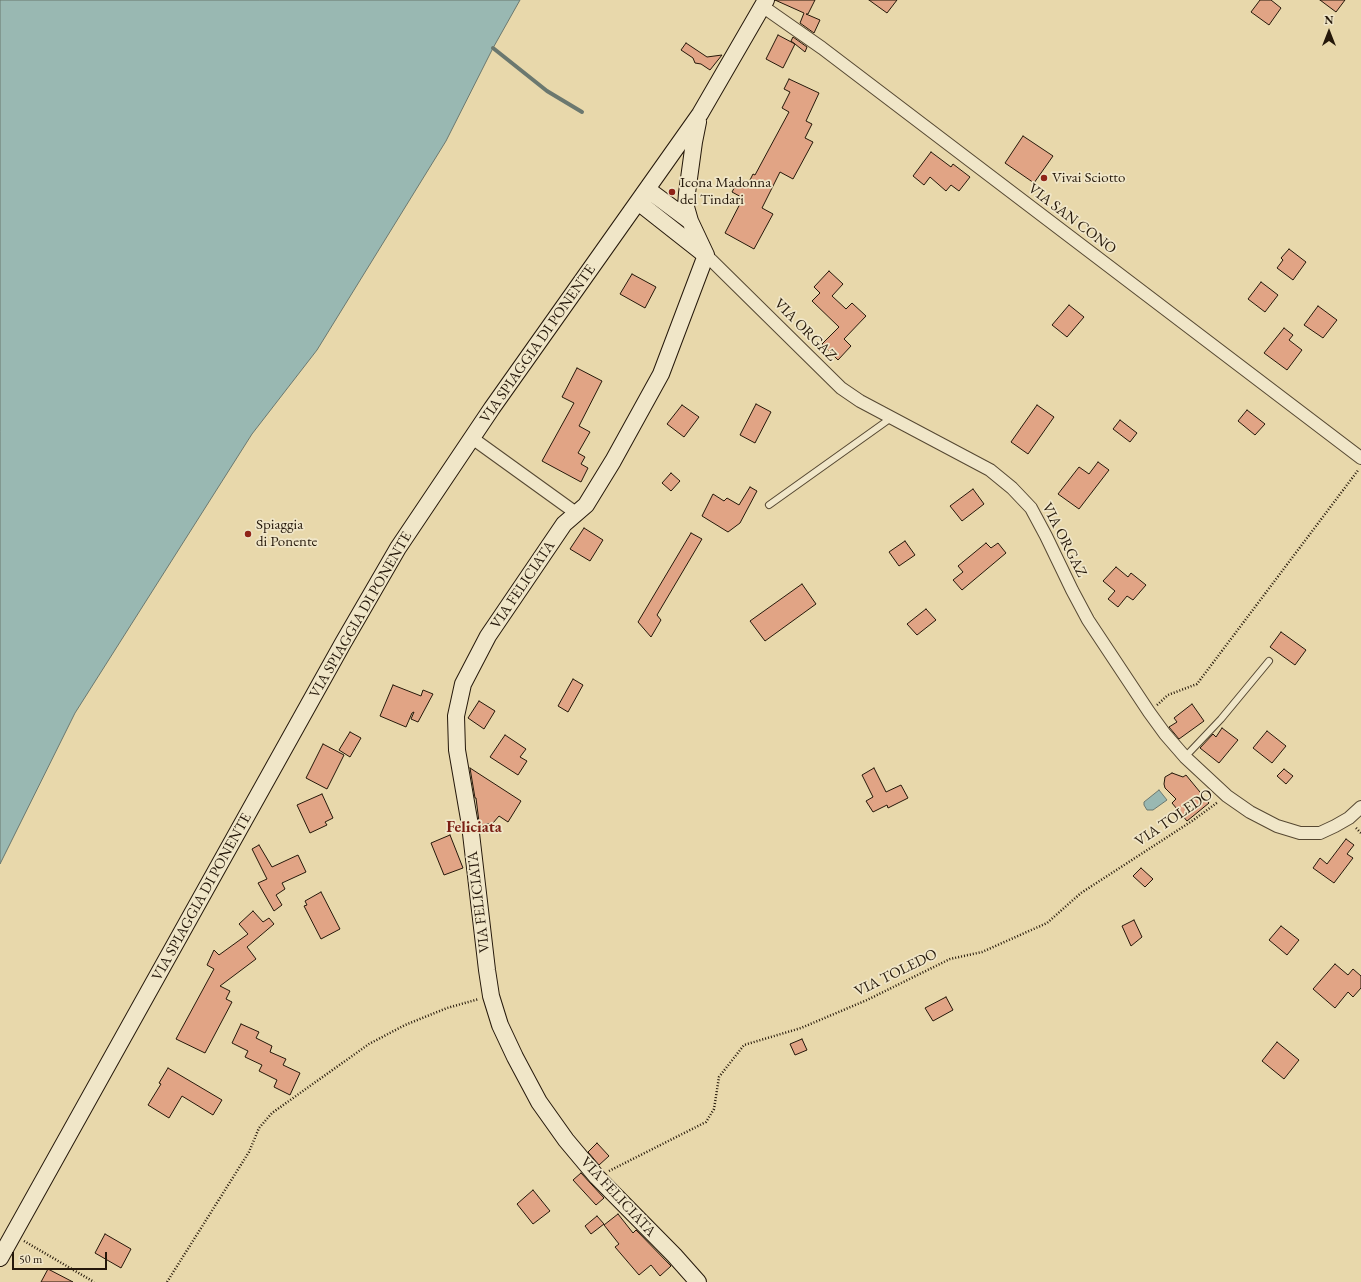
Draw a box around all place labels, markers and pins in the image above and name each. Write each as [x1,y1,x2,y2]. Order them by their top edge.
place label: Vivai Sciotto [1052,169,1125,187]
marker: Vivai Sciotto [1039,173,1049,183]
place label: Icona Madonna del Tindari [680,174,771,209]
marker: Icona Madonna del Tindari [667,187,677,197]
place label: Spiaggia di Ponente [256,516,317,551]
marker: Spiaggia di Ponente [243,529,253,539]

